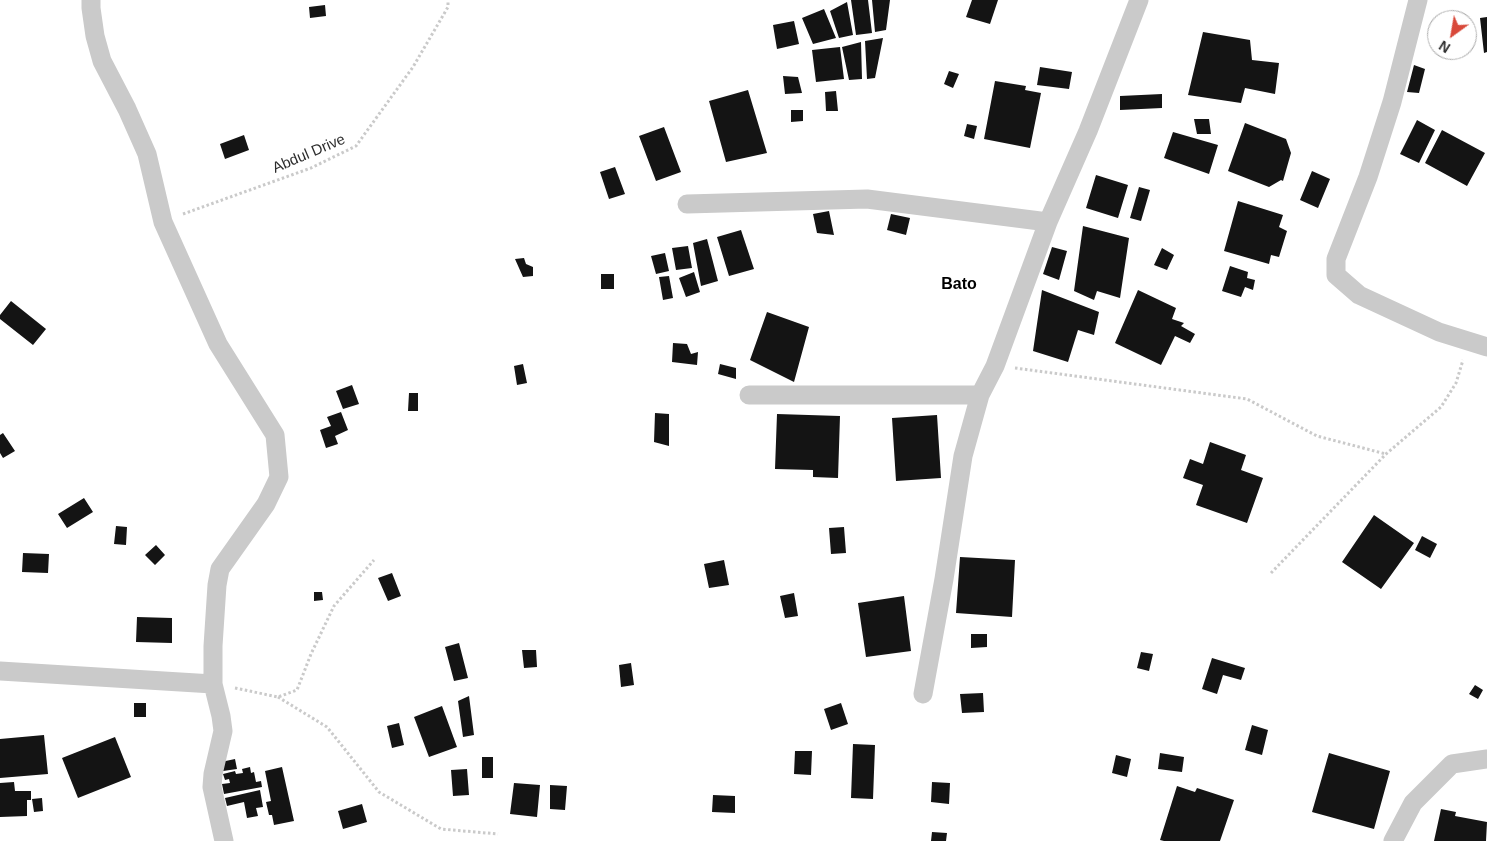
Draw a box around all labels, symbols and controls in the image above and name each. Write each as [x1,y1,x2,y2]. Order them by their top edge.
north arrow [1427,10,1477,60]
text: N [1436,37,1453,56]
street label: Abdul Drive [270,131,348,177]
district label: Bato [941,275,977,295]

